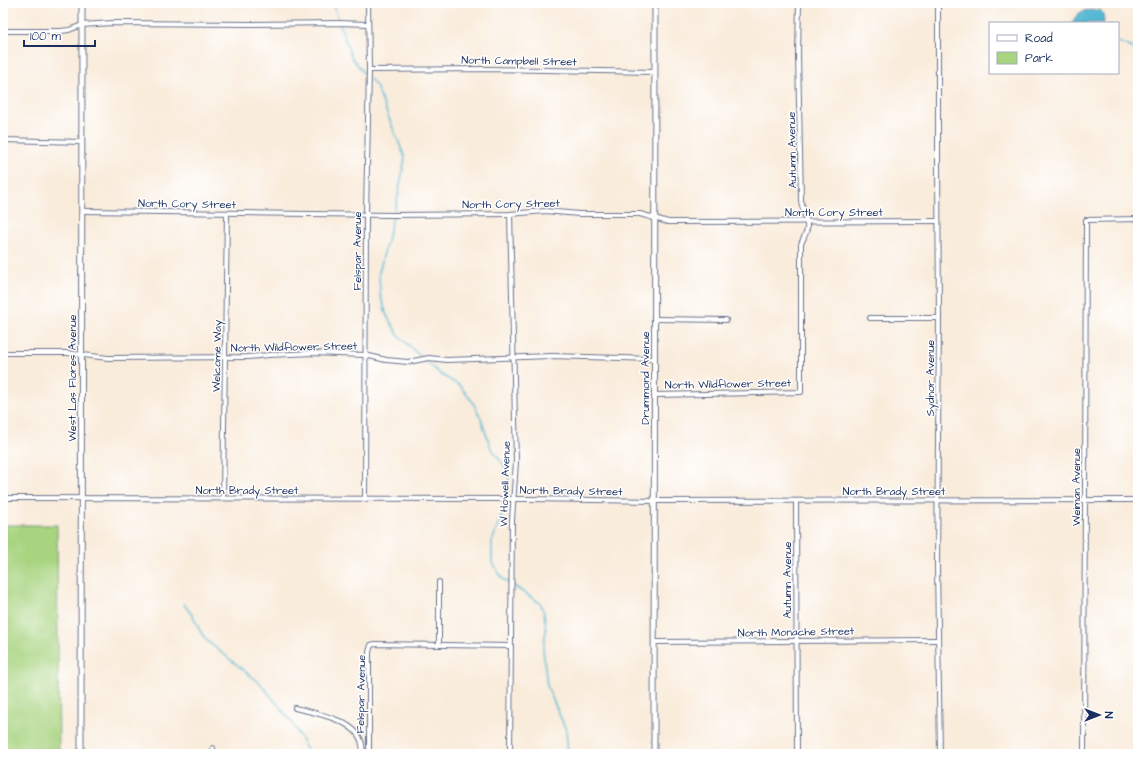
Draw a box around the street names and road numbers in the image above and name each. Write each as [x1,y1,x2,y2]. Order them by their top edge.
street label: North Campbell Street [461,52,577,70]
street label: Autumn Avenue [784,111,800,189]
street label: North Cory Street [138,196,237,213]
street label: North Cory Street [462,196,561,213]
street label: North Cory Street [785,205,883,221]
street label: Felspar Avenue [350,212,365,290]
street label: West Las Flores Avenue [65,314,80,442]
street label: Welcome Way [209,320,226,392]
street label: Drummond Avenue [638,331,653,425]
street label: North Wildflower Street [231,338,358,356]
street label: Sydnor Avenue [923,340,939,416]
street label: North Wildflower Street [665,375,792,393]
street label: W Howell Avenue [496,441,514,527]
street label: Weiman Avenue [1069,448,1084,526]
street label: North Brady Street [196,483,299,499]
street label: North Brady Street [519,483,623,500]
street label: North Brady Street [843,484,946,500]
street label: Autumn Avenue [780,542,795,618]
street label: North Monache Street [738,623,855,641]
street label: Felspar Avenue [353,654,369,734]

